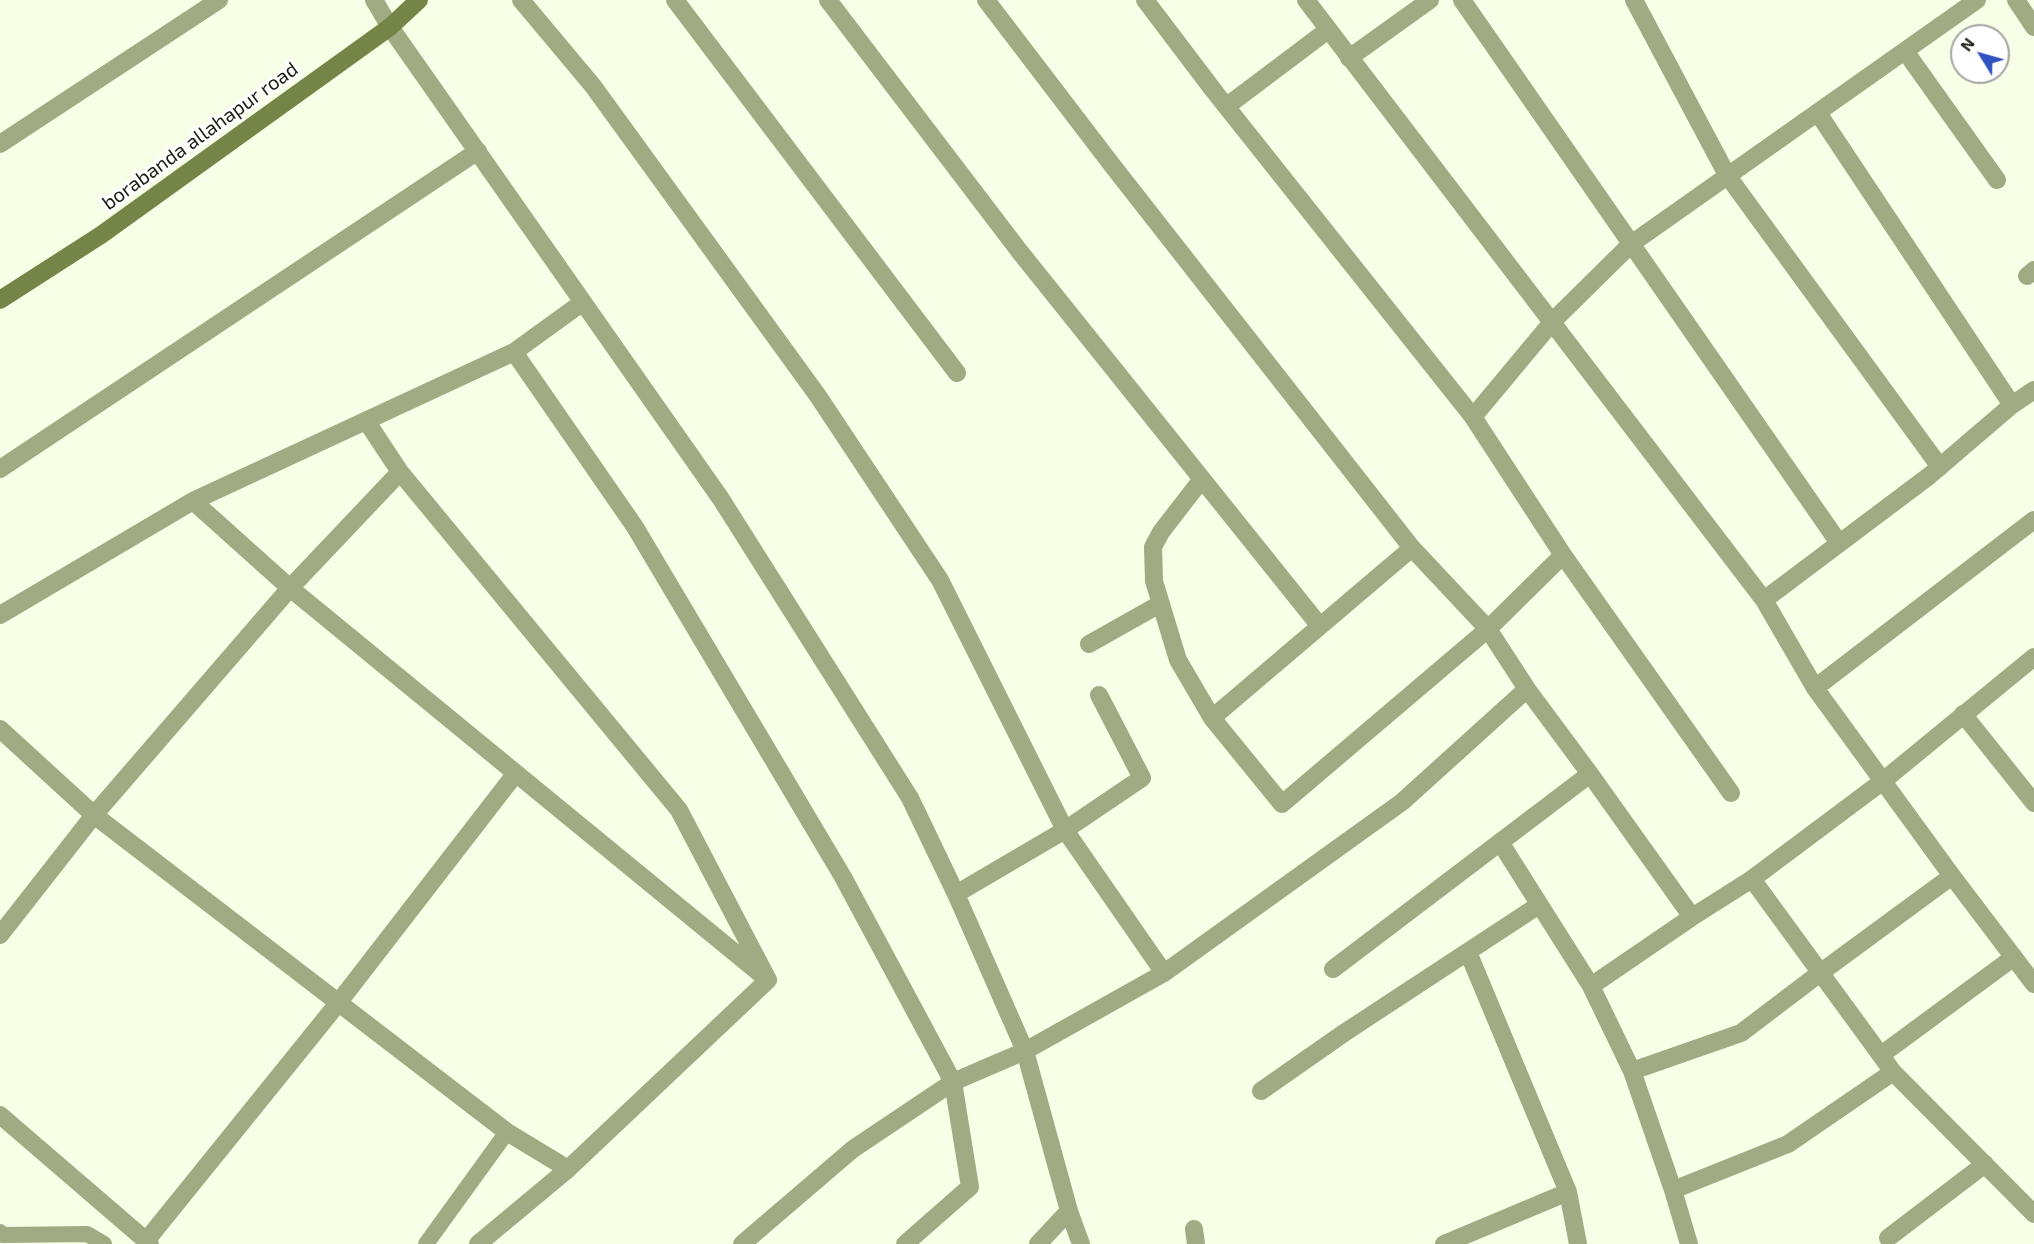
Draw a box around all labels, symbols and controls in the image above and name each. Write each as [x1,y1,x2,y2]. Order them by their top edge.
north arrow [1950,24,2010,84]
text: N [1956,34,1978,54]
street label: borabanda allahapur road [97,57,303,215]

